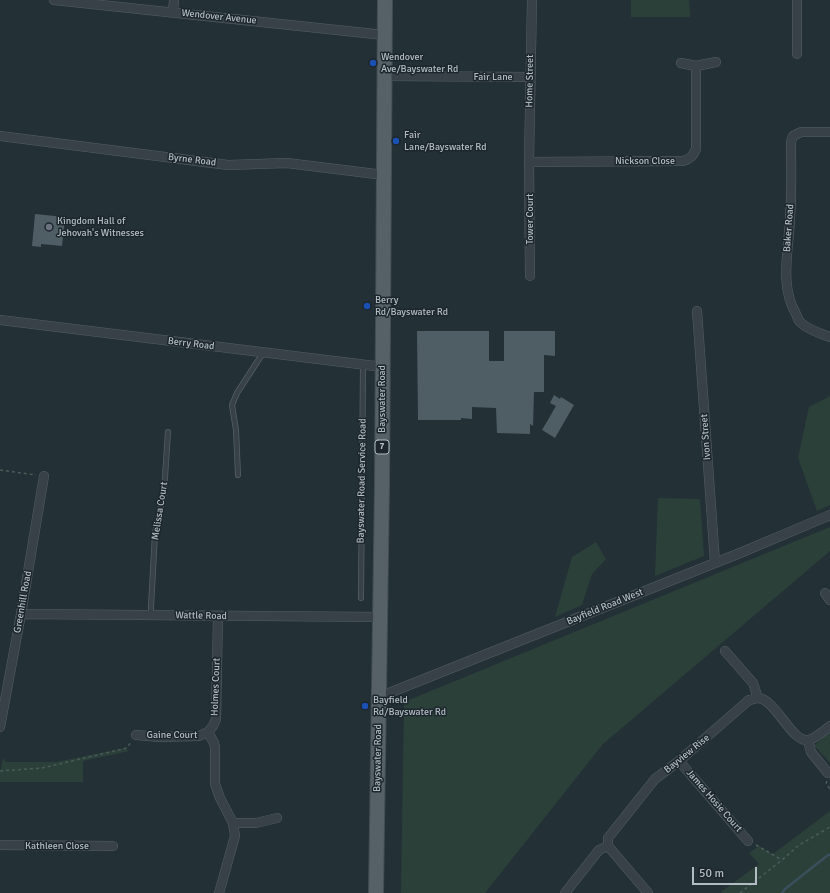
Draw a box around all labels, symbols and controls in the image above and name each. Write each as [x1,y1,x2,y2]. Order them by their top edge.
street label: Wendover Avenue [181,7,257,27]
place label: Wendover Ave/Bayswater Rd [381,51,458,74]
street label: Home Street [524,54,536,108]
marker: Wendover Ave/Bayswater Rd [368,58,378,68]
street label: Fair Lane [473,71,513,83]
place label: Fair Lane/Bayswater Rd [404,129,486,152]
marker: Fair Lane/Bayswater Rd [391,136,401,146]
street label: Byrne Road [167,151,217,169]
street label: Nickson Close [615,155,675,167]
street label: Tower Court [524,193,536,245]
street label: Baker Road [781,204,797,252]
place label: Kingdom Hall of Jehovah's Witnesses [57,215,144,238]
marker: Kingdom Hall of Jehovah's Witnesses [44,222,54,232]
place label: Berry Rd/Bayswater Rd [375,294,448,318]
marker: Berry Rd/Bayswater Rd [362,301,372,311]
street label: Berry Road [167,335,215,353]
street label: Bayswater Road [376,365,388,433]
street label: Ivon Street [698,414,714,460]
street label: Bayswater Road Service Road [355,418,369,544]
road number: 7 [375,440,389,454]
street label: Melissa Court [149,481,171,541]
street label: Greenhill Road [12,570,34,634]
street label: Bayfield Road West [565,586,645,628]
street label: Wattle Road [175,610,227,622]
street label: Holmes Court [209,658,223,716]
place label: Bayfield Rd/Bayswater Rd [373,694,446,718]
marker: Bayfield Rd/Bayswater Rd [360,701,370,711]
street label: Bayswater Road [371,724,385,792]
street label: Gaine Court [147,729,197,741]
street label: Bayview Rise [662,732,712,776]
street label: James Hosie Court [684,767,744,835]
street label: Kathleen Close [25,840,89,852]
scale bar [694,859,759,885]
text: 50 m [699,866,724,881]

